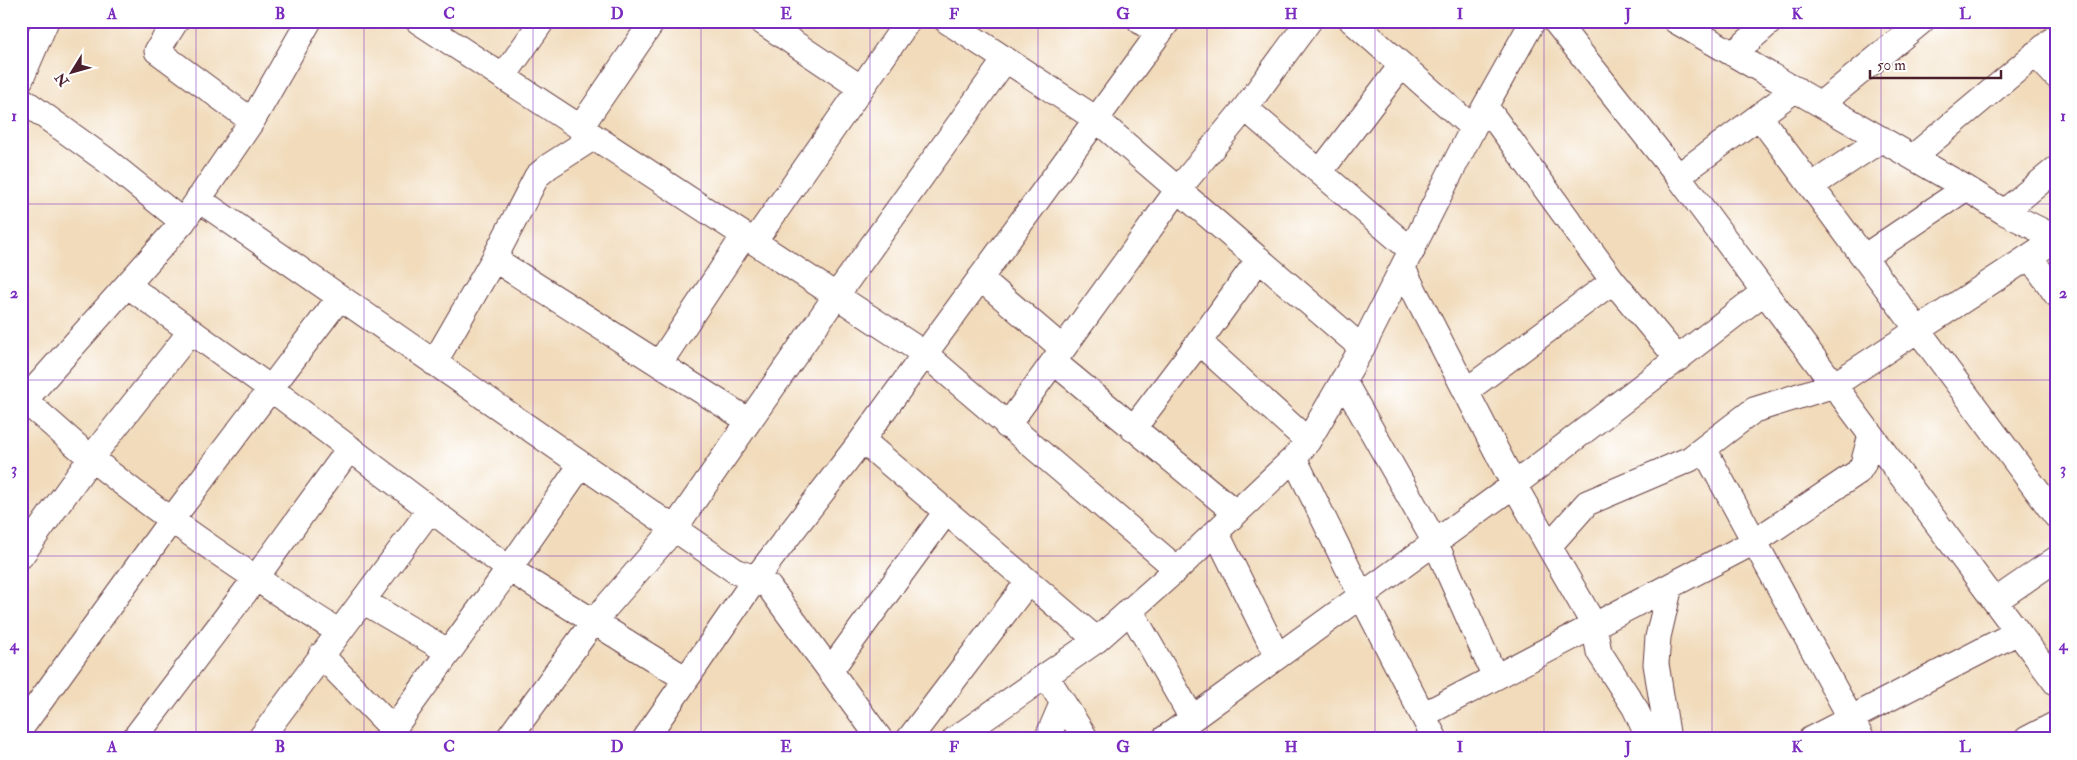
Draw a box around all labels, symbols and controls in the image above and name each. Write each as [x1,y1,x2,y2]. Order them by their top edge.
text: A [106,4,118,24]
text: B [275,4,285,24]
text: C [443,4,455,24]
text: D [610,4,624,24]
text: E [780,4,792,24]
text: F [949,4,959,24]
text: G [1116,4,1130,24]
text: H [1284,4,1298,24]
text: I [1457,4,1464,24]
text: J [1624,4,1632,25]
text: K [1791,4,1803,24]
text: L [1959,4,1971,24]
north arrow [48,48,98,98]
scale bar [1870,48,2001,80]
text: 50 m [1877,56,1906,75]
text: N [51,69,73,90]
text: 1 [11,106,17,126]
text: 1 [2060,106,2066,126]
text: 2 [10,283,18,303]
text: 2 [2059,283,2067,303]
text: 3 [11,459,17,479]
text: 3 [2060,459,2066,479]
text: 4 [9,635,20,655]
text: 4 [2058,635,2069,655]
text: A [106,737,118,757]
text: B [275,737,285,757]
text: C [443,737,455,757]
text: D [610,737,624,757]
text: E [780,737,792,757]
text: F [949,737,959,757]
text: G [1116,737,1130,757]
text: H [1284,737,1298,757]
text: I [1457,737,1464,757]
text: J [1624,737,1632,758]
text: K [1791,737,1803,757]
text: L [1959,737,1971,757]

